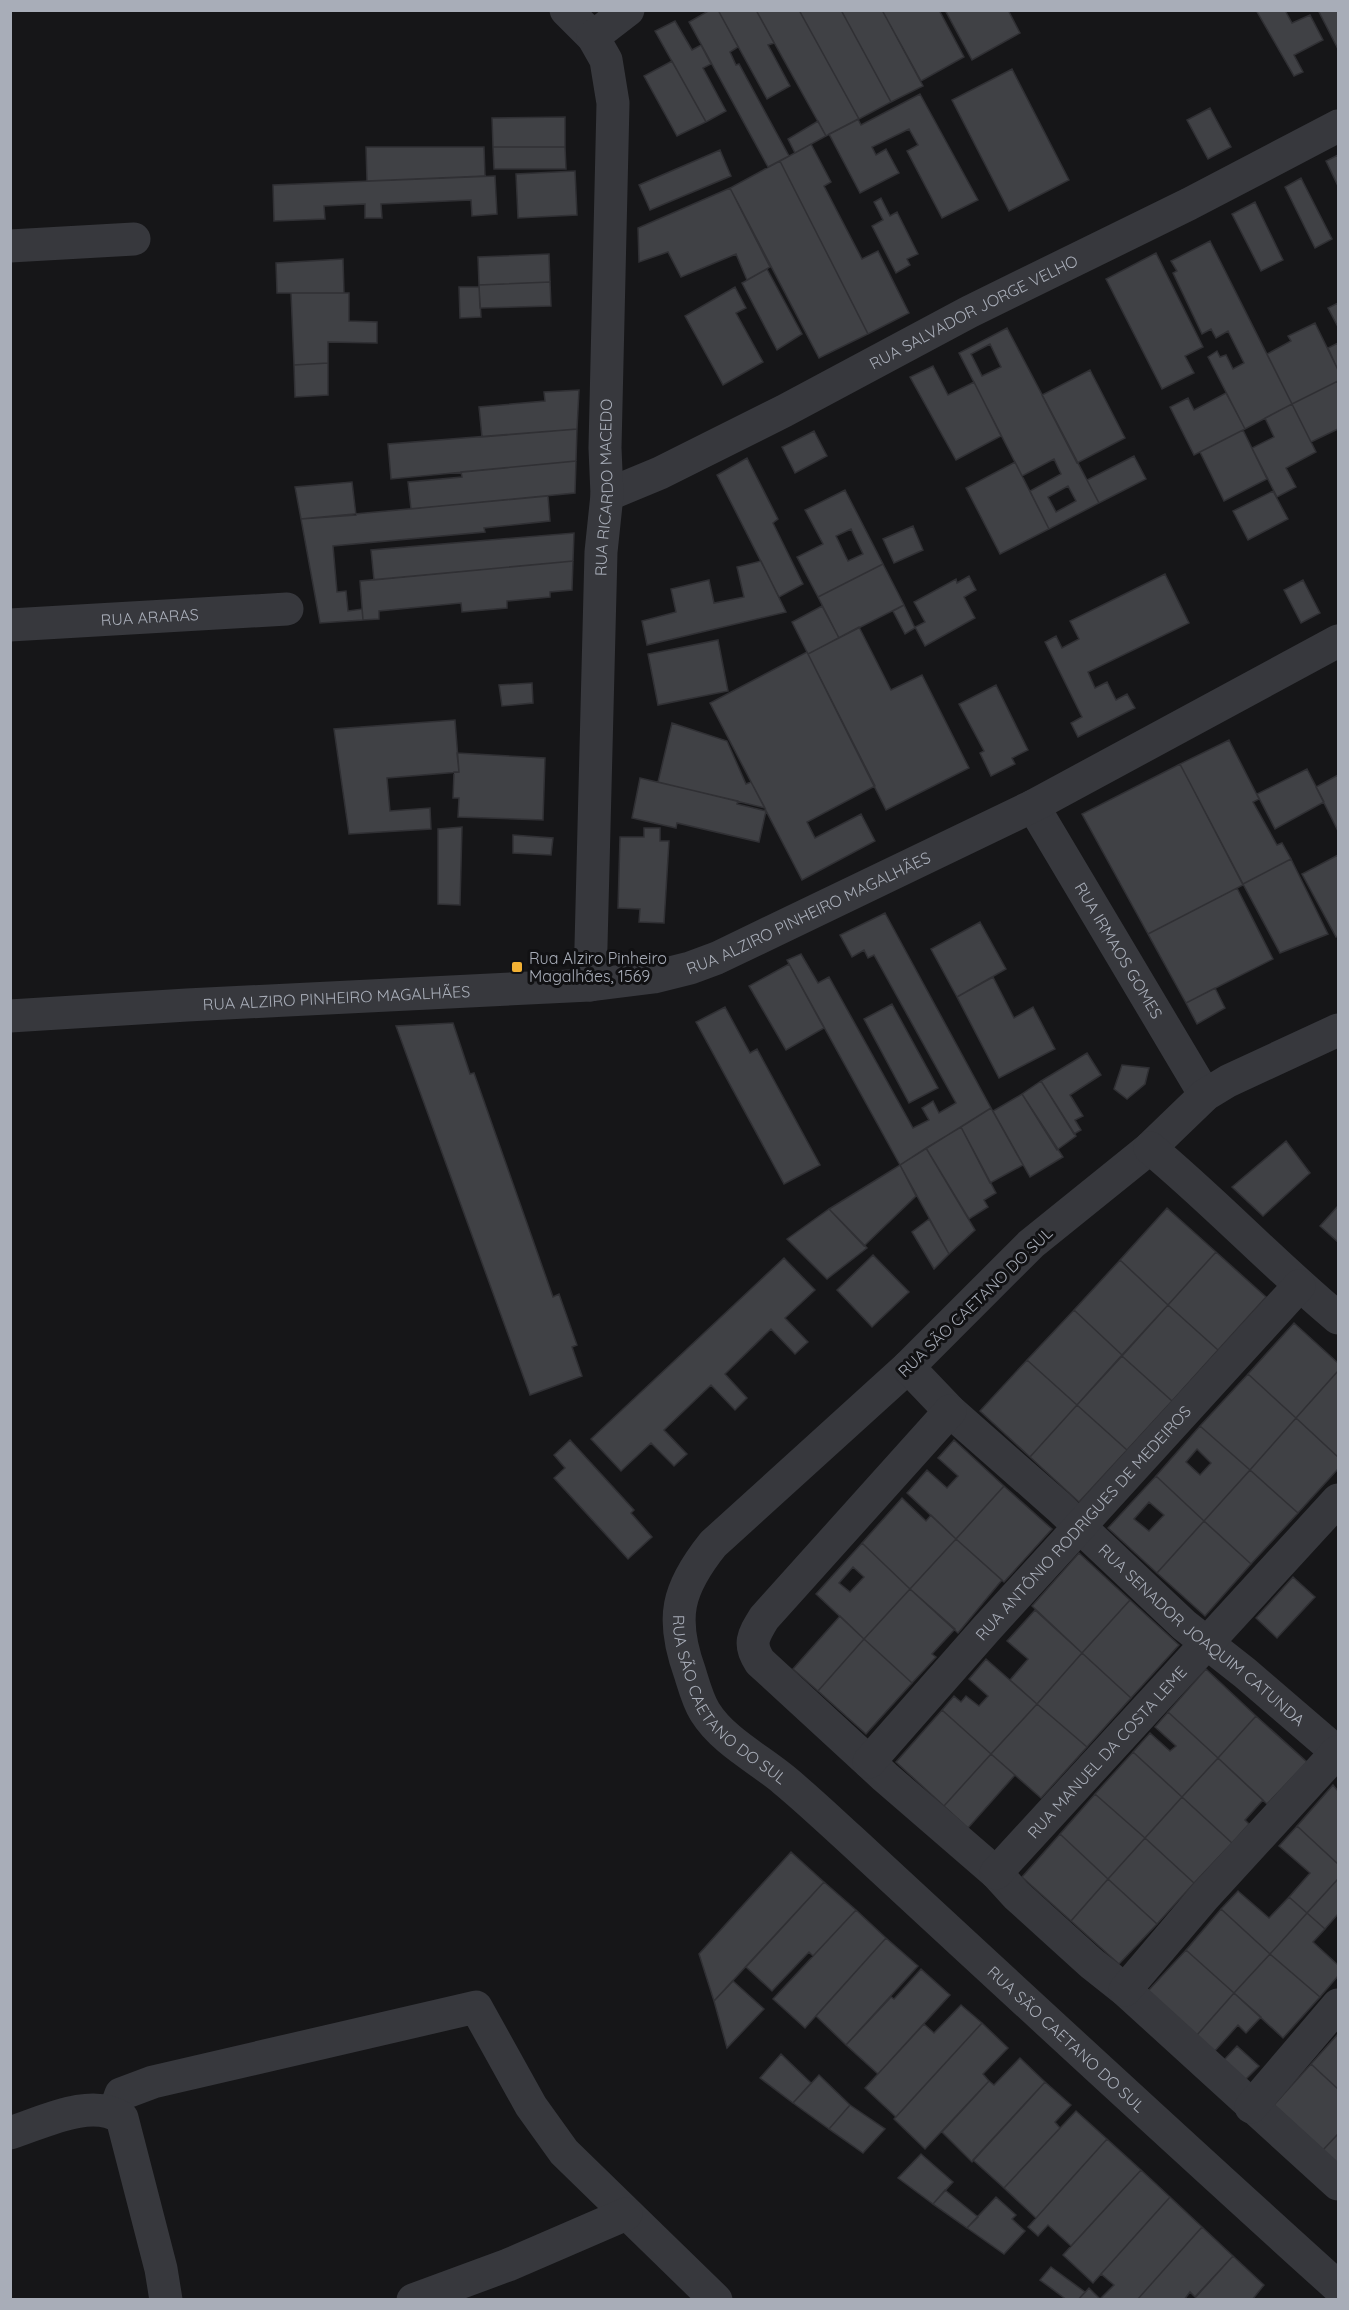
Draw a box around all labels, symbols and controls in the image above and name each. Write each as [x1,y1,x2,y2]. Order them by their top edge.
street label: RUA SALVADOR JORGE VELHO [866,250,1081,374]
street label: RUA RICARDO MACEDO [590,398,617,576]
street label: RUA ARARAS [100,604,199,630]
street label: RUA ALZIRO PINHEIRO MAGALHÃES [683,847,934,979]
street label: RUA IRMAOS GOMES [1071,879,1167,1022]
place label: Rua Alziro Pinheiro Magalhães, 1569 [529,948,667,986]
marker: Rua Alziro Pinheiro Magalhães, 1569 [510,960,524,974]
street label: RUA ALZIRO PINHEIRO MAGALHÃES [202,981,471,1014]
street label: RUA SÃO CAETANO DO SUL [894,1223,1057,1381]
street label: RUA ANTÔNIO RODRIGUES DE MEDEIROS [971,1401,1195,1644]
street label: RUA SENADOR JOAQUIM CATUNDA [1095,1540,1309,1730]
street label: RUA SÃO CAETANO DO SUL [669,1615,791,1789]
street label: RUA MANUEL DA COSTA LEME [1023,1662,1191,1842]
street label: RUA SÃO CAETANO DO SUL [984,1961,1150,2117]

